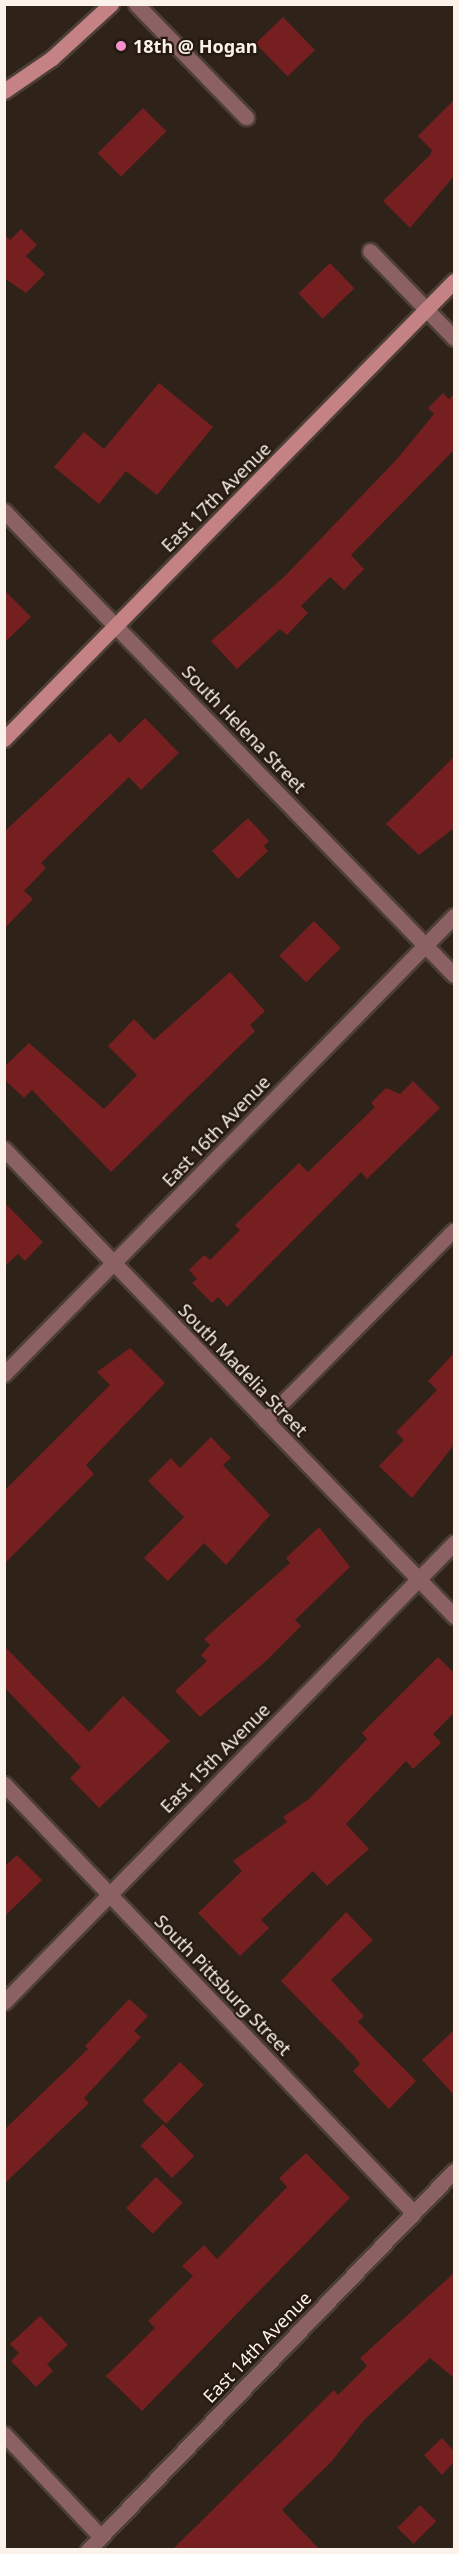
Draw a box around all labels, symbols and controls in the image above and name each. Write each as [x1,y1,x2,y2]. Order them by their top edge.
place label: 18th @ Hogan [133,35,258,57]
marker: 18th @ Hogan [114,39,128,53]
street label: East 17th Avenue [157,438,275,556]
street label: South Helena Street [178,661,310,797]
street label: East 16th Avenue [158,1071,274,1191]
street label: South Madelia Street [174,1299,312,1441]
street label: East 15th Avenue [156,1699,274,1817]
street label: South Pittsburg Street [150,1910,296,2060]
street label: East 14th Avenue [199,2287,315,2407]

